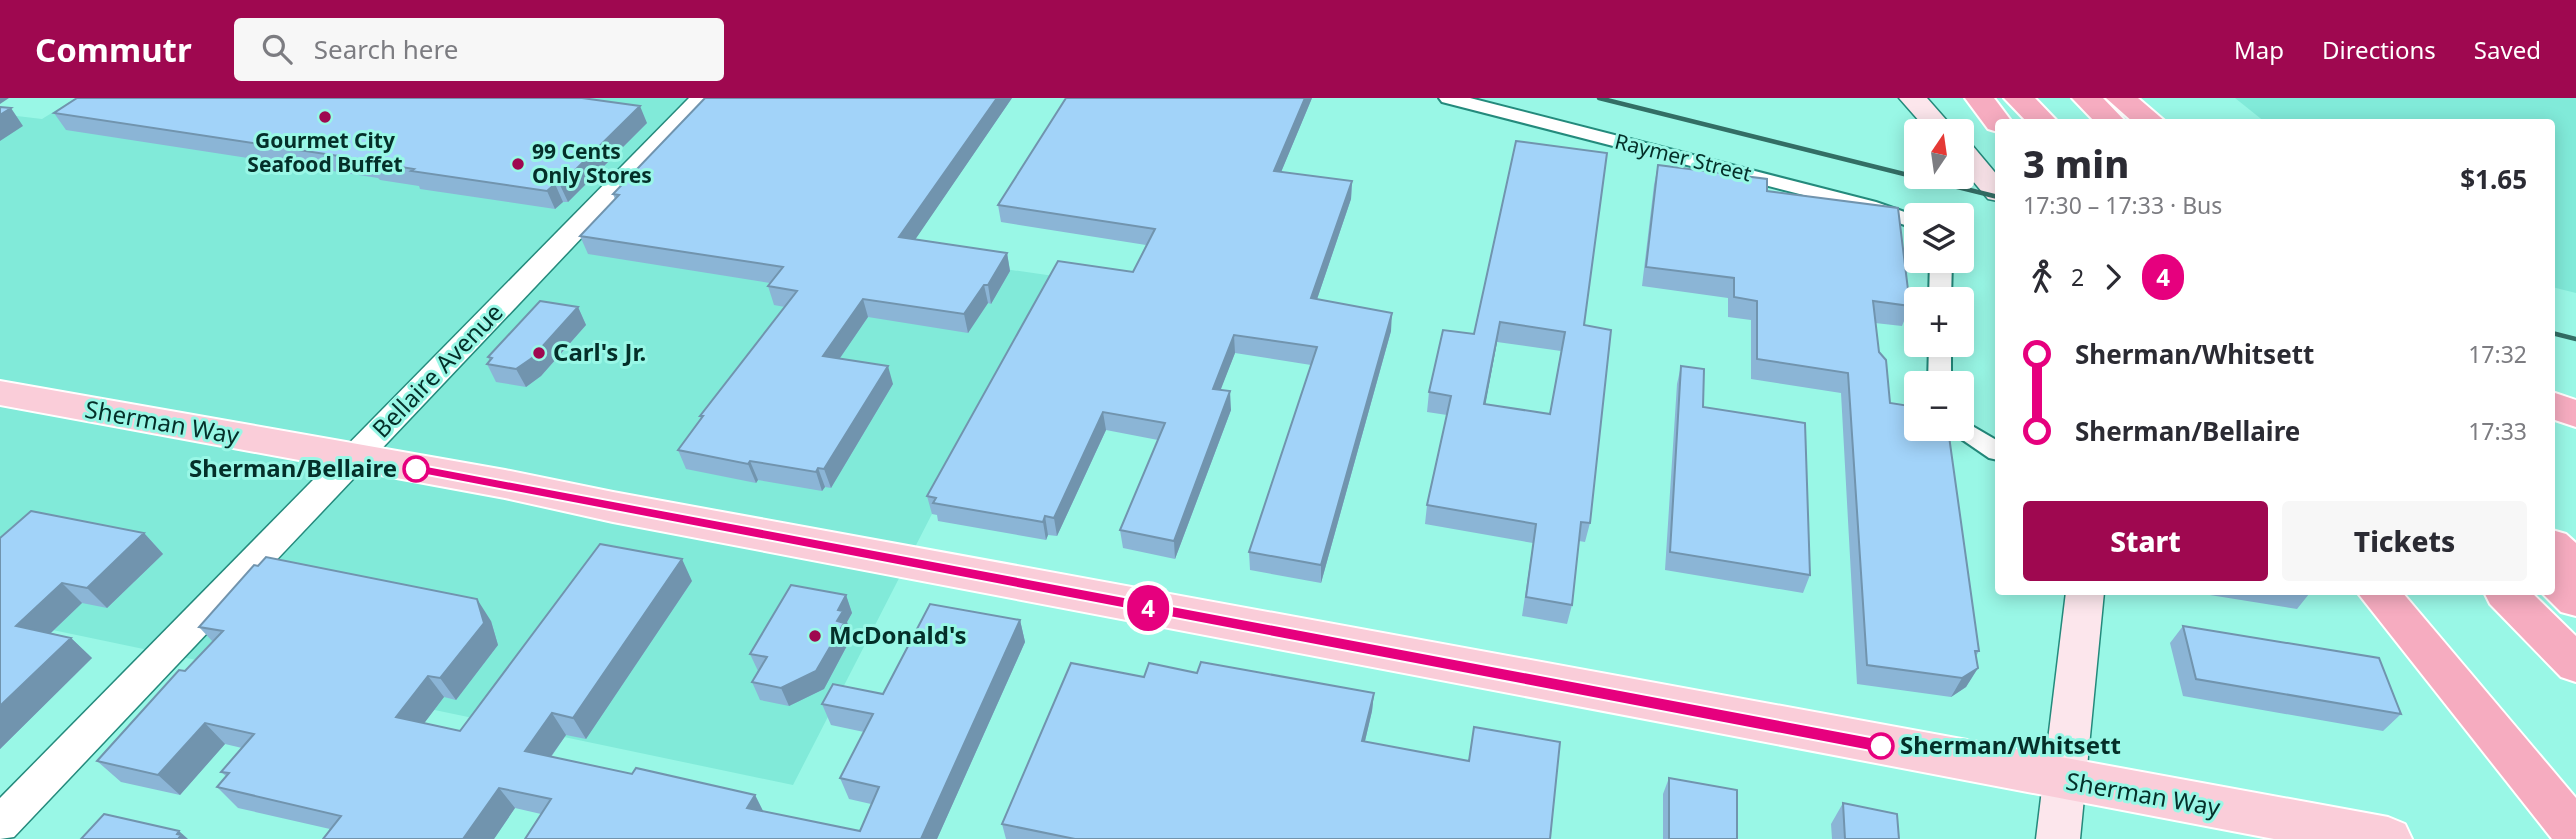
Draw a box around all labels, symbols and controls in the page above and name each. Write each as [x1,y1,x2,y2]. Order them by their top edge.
search box [234,18,724,81]
text: Commutr [35,27,192,72]
icon: search [258,30,296,68]
text: Search here [314,31,458,67]
text: Map [2234,33,2284,66]
text: Directions [2322,33,2436,66]
text: Saved [2474,33,2541,66]
marker: Gourmet City Seafood Buffet [317,109,333,125]
north arrow [1904,119,1974,189]
map controls [1904,119,1974,441]
place label: Gourmet City Seafood Buffet [247,126,403,178]
street label: Raymer Street [1612,127,1755,188]
place label: 99 Cents Only Stores [532,137,652,189]
text: 3 min [2023,137,2129,189]
marker: 99 Cents Only Stores [510,156,526,172]
text: $1.65 [2460,161,2527,197]
text: 17:30 – 17:33 · Bus [2023,189,2222,221]
button: layers [1904,203,1974,273]
icon: walk [2023,258,2061,296]
icon: forward [2094,258,2132,296]
text: 4 [2156,260,2170,293]
text: 2 [2071,261,2084,293]
button: + [1904,287,1974,357]
street label: Bellaire Avenue [364,296,509,444]
place label: Carl's Jr. [553,335,646,368]
text: Sherman/Whitsett [2075,336,2314,372]
text: 17:32 [2468,338,2527,370]
marker: Carl's Jr. [531,345,547,361]
button: − [1904,371,1974,441]
street label: Sherman Way [83,392,243,451]
text: Sherman/Bellaire [2075,413,2300,449]
text: 17:33 [2468,415,2527,447]
place label: Sherman/Bellaire [189,451,397,484]
marker: Sherman/Bellaire [403,456,429,482]
button: Start [2023,501,2268,581]
button: Tickets [2282,501,2527,581]
line badge: 4 [1125,585,1171,631]
text: 4 [1141,591,1155,624]
place label: McDonald's [829,618,967,651]
marker: McDonald's [807,628,823,644]
place label: Sherman/Whitsett [1900,728,2121,761]
marker: Sherman/Whitsett [1868,733,1894,759]
street label: Sherman Way [2064,764,2224,823]

